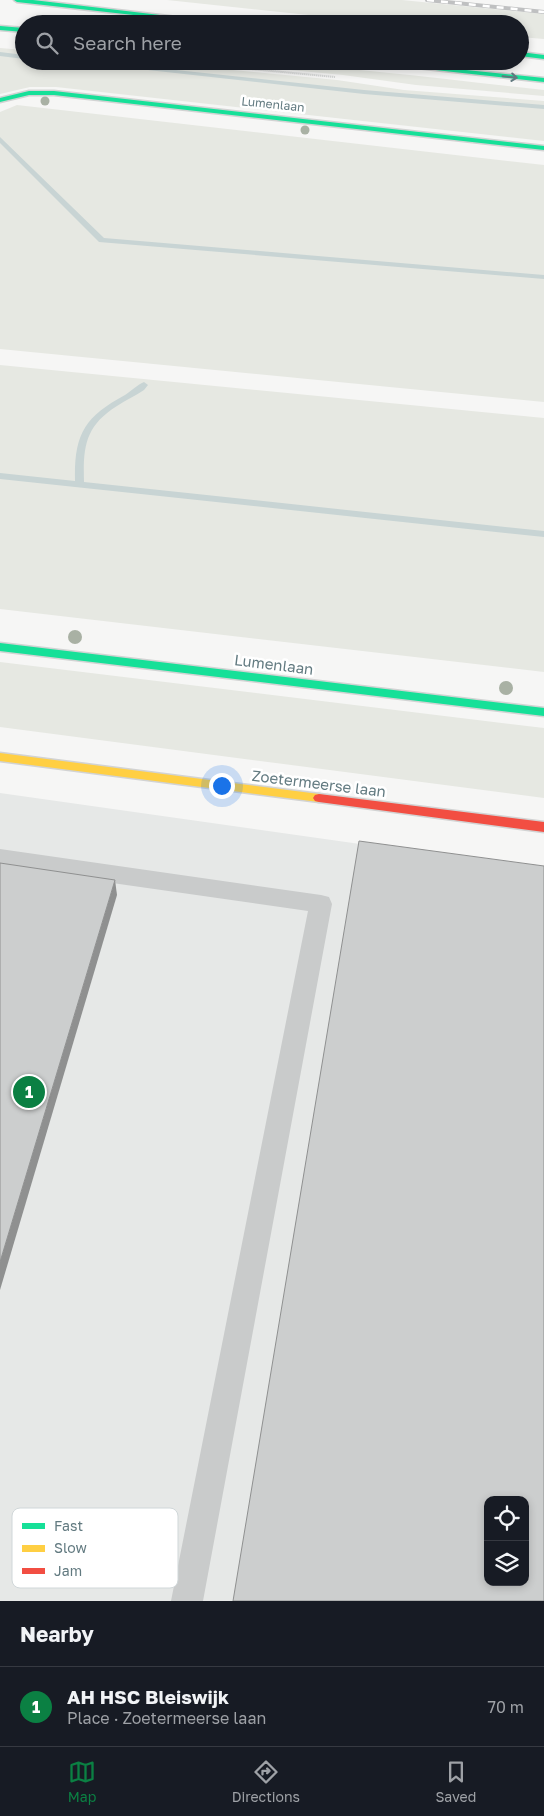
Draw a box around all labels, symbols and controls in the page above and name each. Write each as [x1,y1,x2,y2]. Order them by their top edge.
search box [15,15,529,70]
icon: search [33,29,61,57]
text: Search here [73,31,182,54]
one-way arrow [502,72,518,81]
street label: Lumenlaan [241,93,305,115]
street label: Lumenlaan [233,650,315,678]
street label: Zoetermeerse laan [251,766,387,800]
your location [209,773,235,799]
pin: 1 [13,1073,45,1111]
map controls [484,1496,529,1586]
button: locate [484,1496,529,1541]
legend [12,1508,178,1588]
text: Fast [54,1517,83,1534]
text: Slow [54,1539,87,1556]
button: layers [484,1541,529,1586]
text: Jam [54,1562,82,1579]
text: Nearby [20,1621,94,1647]
text: AH HSC Bleiswijk [67,1685,229,1708]
text: 1 [32,1697,40,1717]
text: 70 m [487,1697,524,1717]
text: Place · Zoetermeerse laan [67,1708,266,1728]
tab: Map [68,1758,96,1805]
tab: Directions [232,1758,300,1805]
tab: Saved [435,1758,476,1805]

